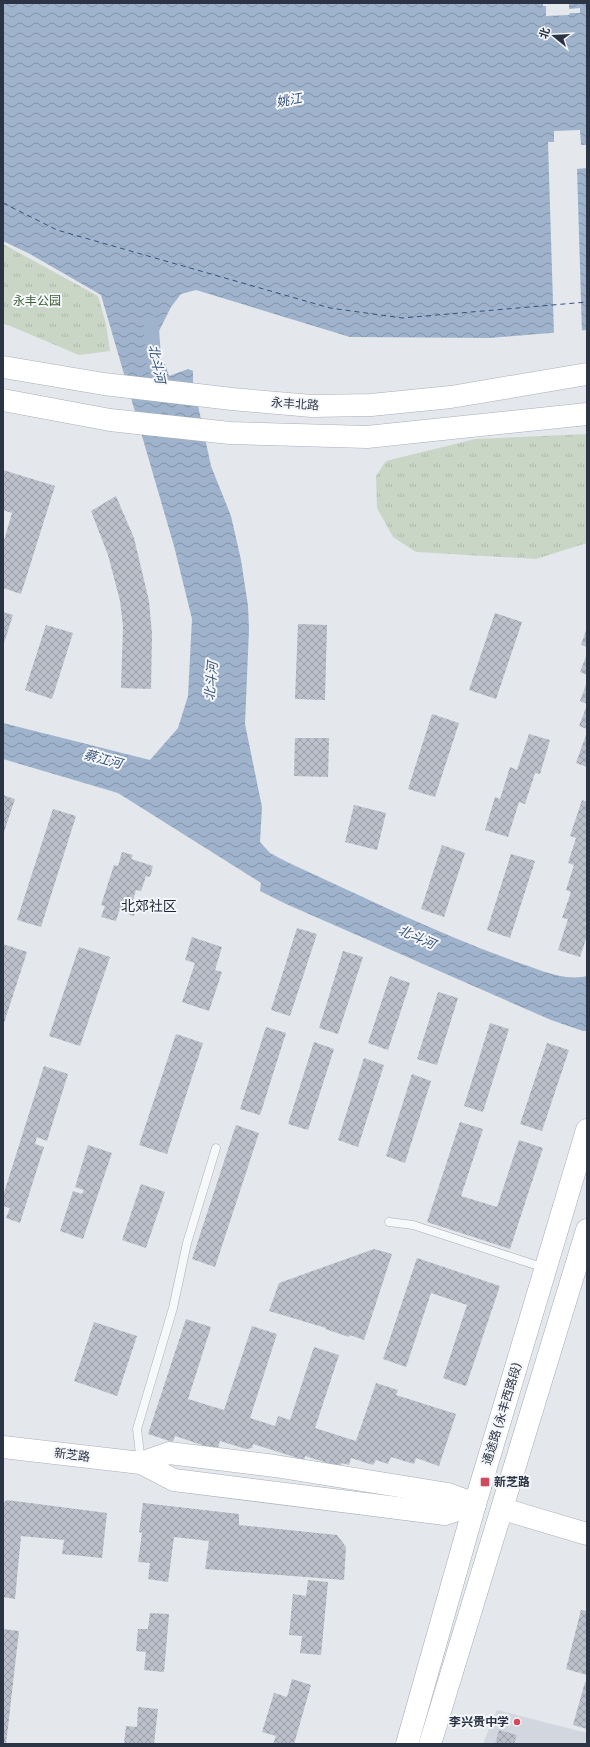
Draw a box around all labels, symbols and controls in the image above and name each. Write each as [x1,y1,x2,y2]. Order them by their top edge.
north arrow [534,16,574,56]
text: 北 [537,26,553,40]
water label: 姚江 [275,90,305,110]
park label: 永丰公园 [13,294,61,308]
water label: 北斗河 [146,343,169,388]
street label: 永丰北路 [271,395,319,413]
water label: 北斗河 [202,658,220,701]
water label: 蔡江河 [82,747,127,772]
district label: 北郊社区 [121,898,177,915]
water label: 北斗河 [396,922,441,953]
street label: 通途路 (永丰西路段) [480,1361,524,1467]
street label: 新芝路 [53,1446,91,1464]
place label: 新芝路 [494,1475,530,1489]
marker: 新芝路 [479,1476,491,1488]
place label: 李兴贵中学 [449,1715,509,1729]
marker: 李兴贵中学 [512,1717,522,1727]

